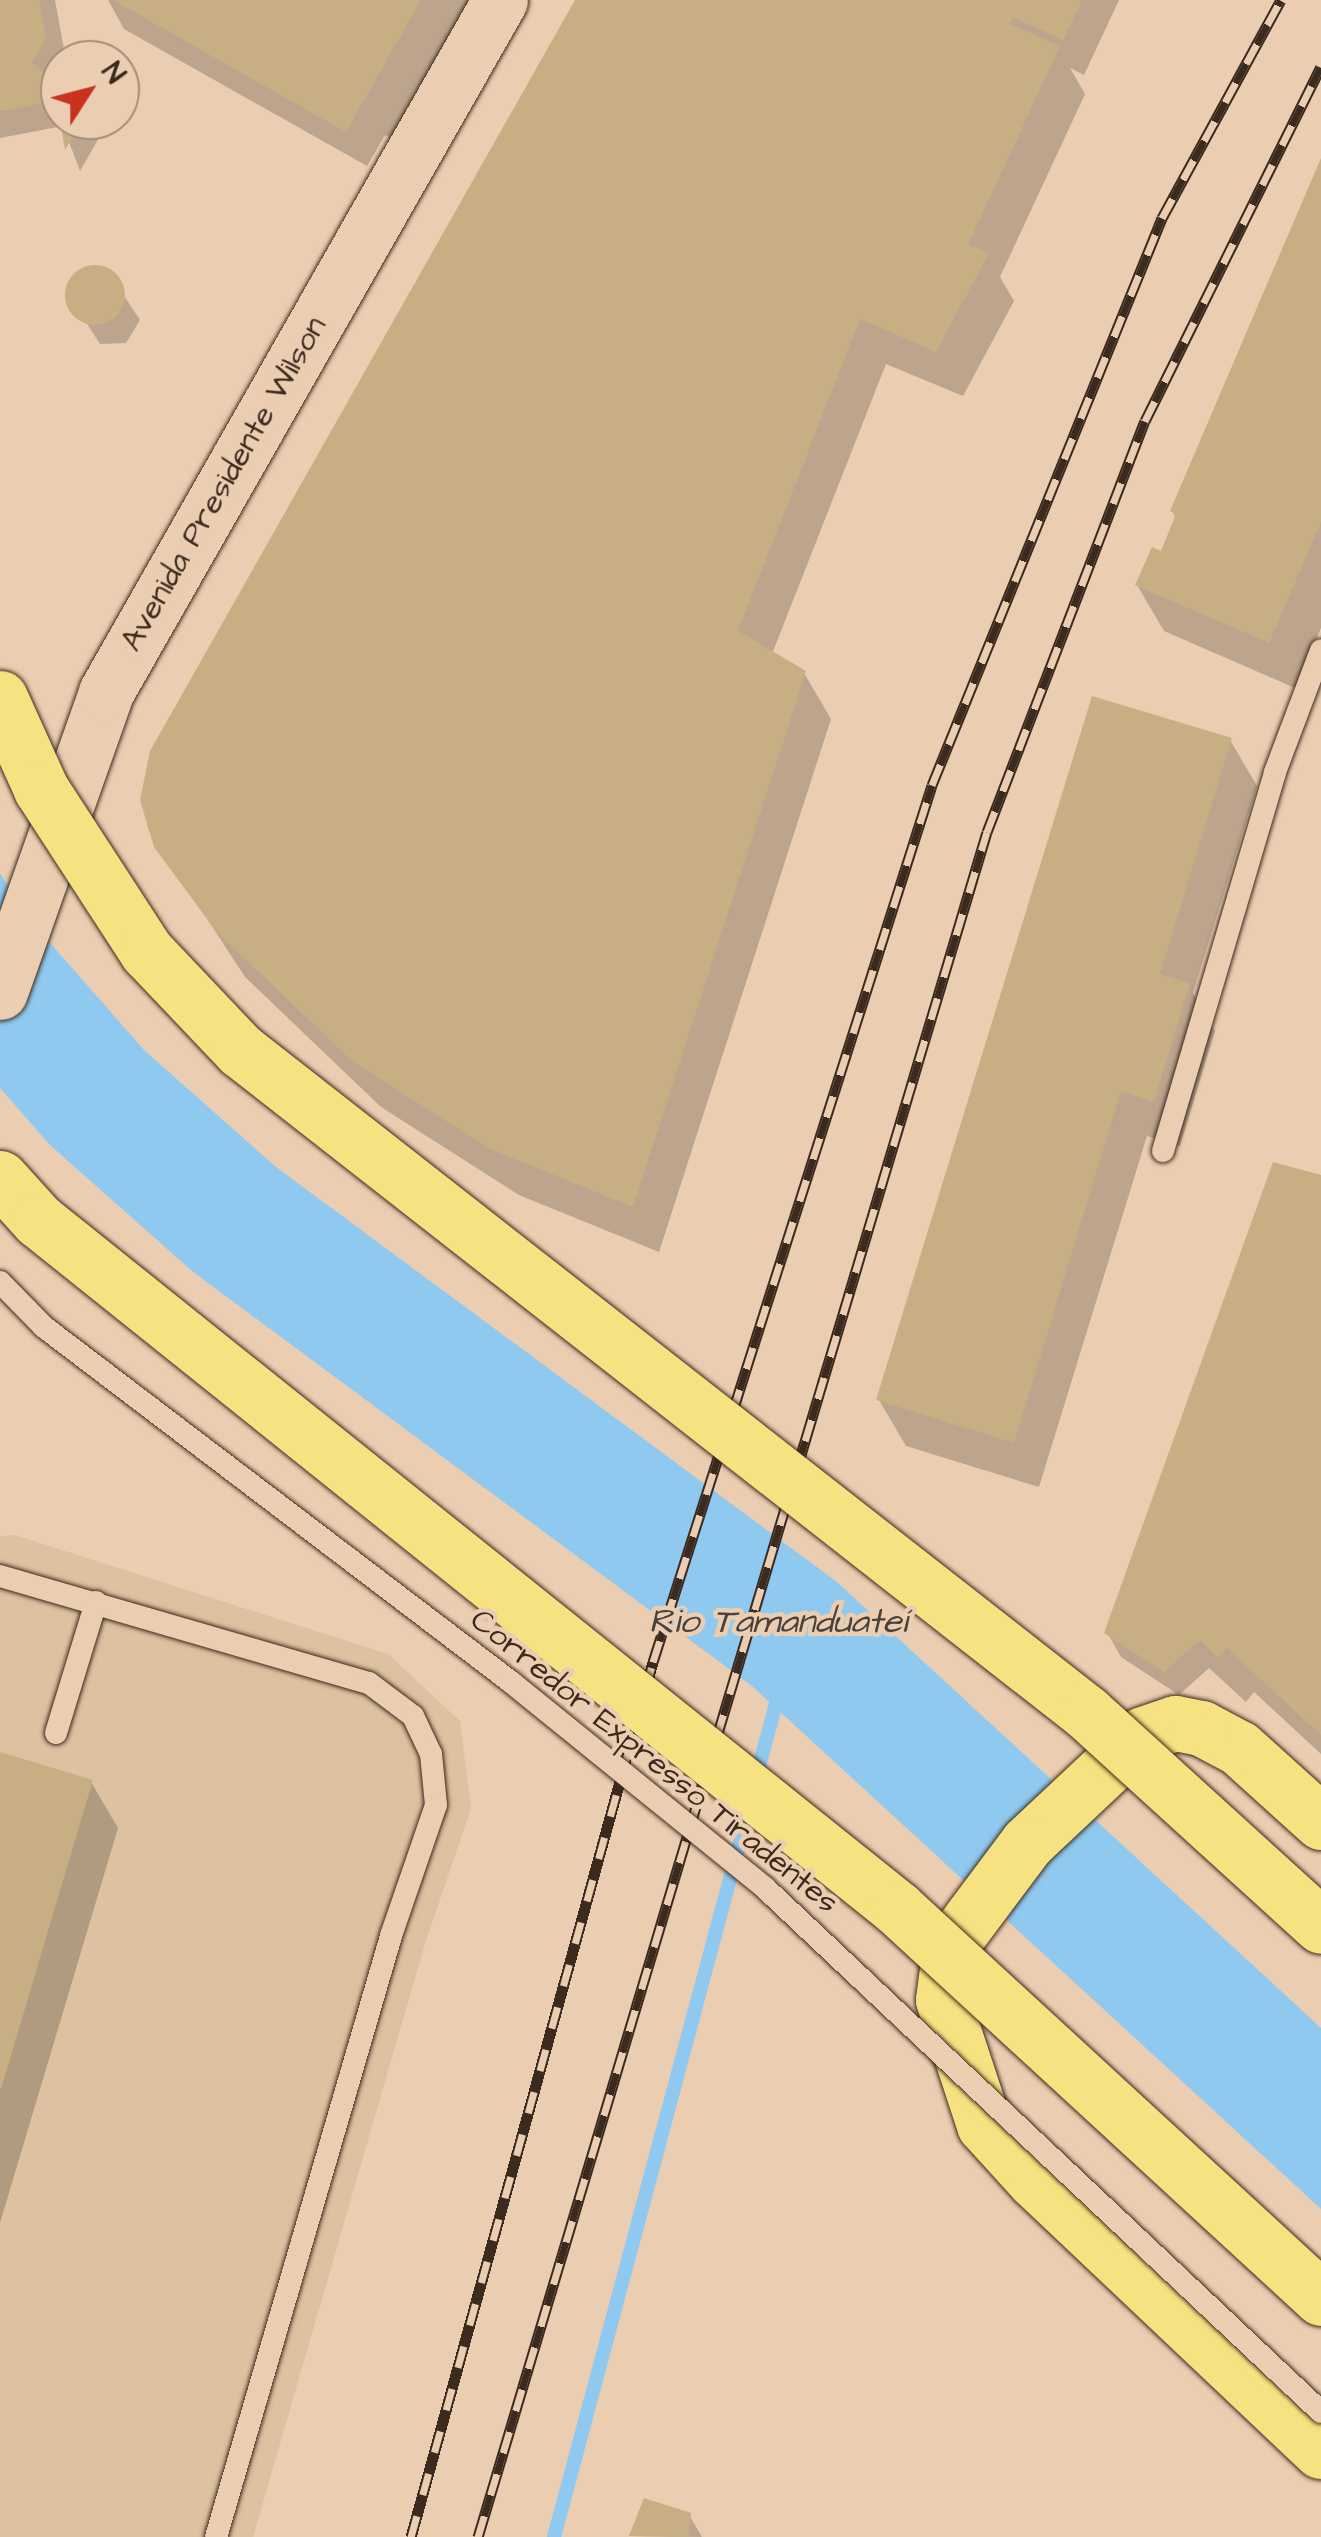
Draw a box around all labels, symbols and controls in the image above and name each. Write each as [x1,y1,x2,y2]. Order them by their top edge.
north arrow [40,40,140,140]
text: N [92,55,134,92]
street label: Avenida Presidente Wilson [112,310,336,658]
water label: Rio Tamanduateí [649,1601,907,1643]
street label: Corredor Expresso Tiradentes [462,1602,846,1922]

